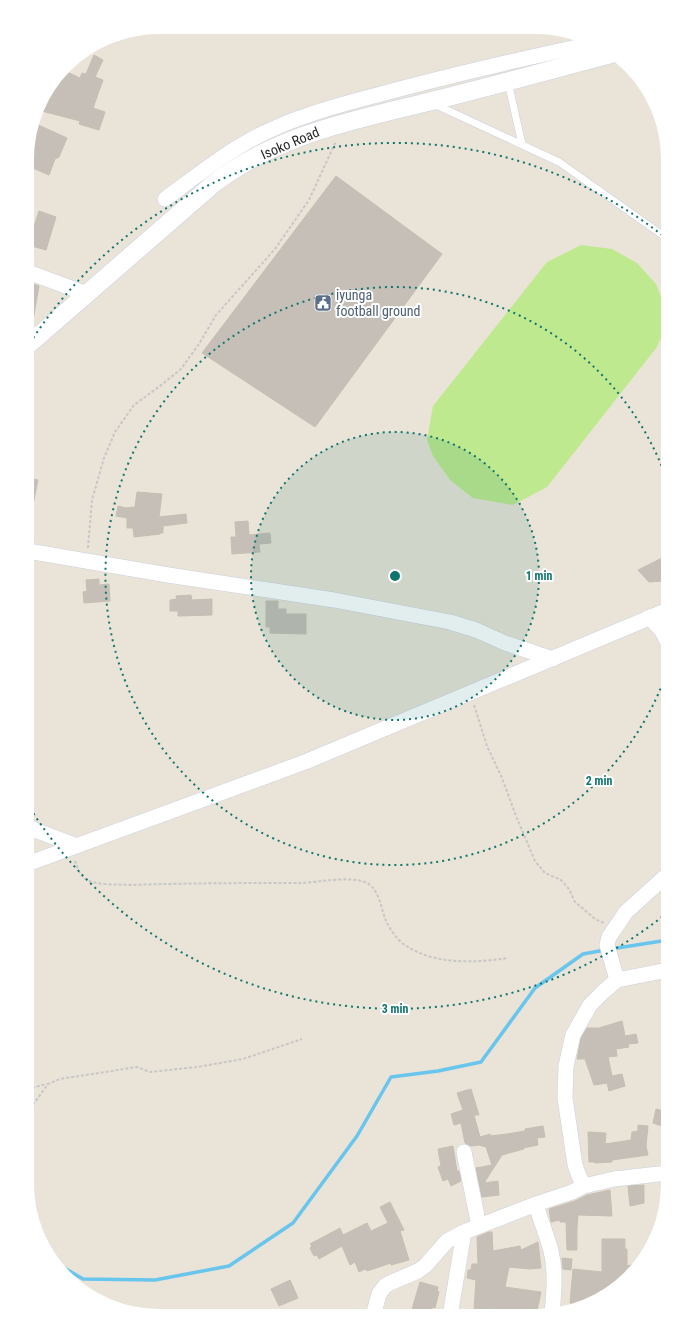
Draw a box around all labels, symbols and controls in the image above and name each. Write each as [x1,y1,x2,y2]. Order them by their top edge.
street label: Isoko Road [259,124,321,162]
place label: iyunga football ground [336,287,420,319]
public building icon: iyunga football ground [313,293,333,313]
centre of rings [388,569,402,583]
text: 1 min [526,569,552,583]
text: 2 min [586,774,612,788]
text: 3 min [382,1002,408,1016]

